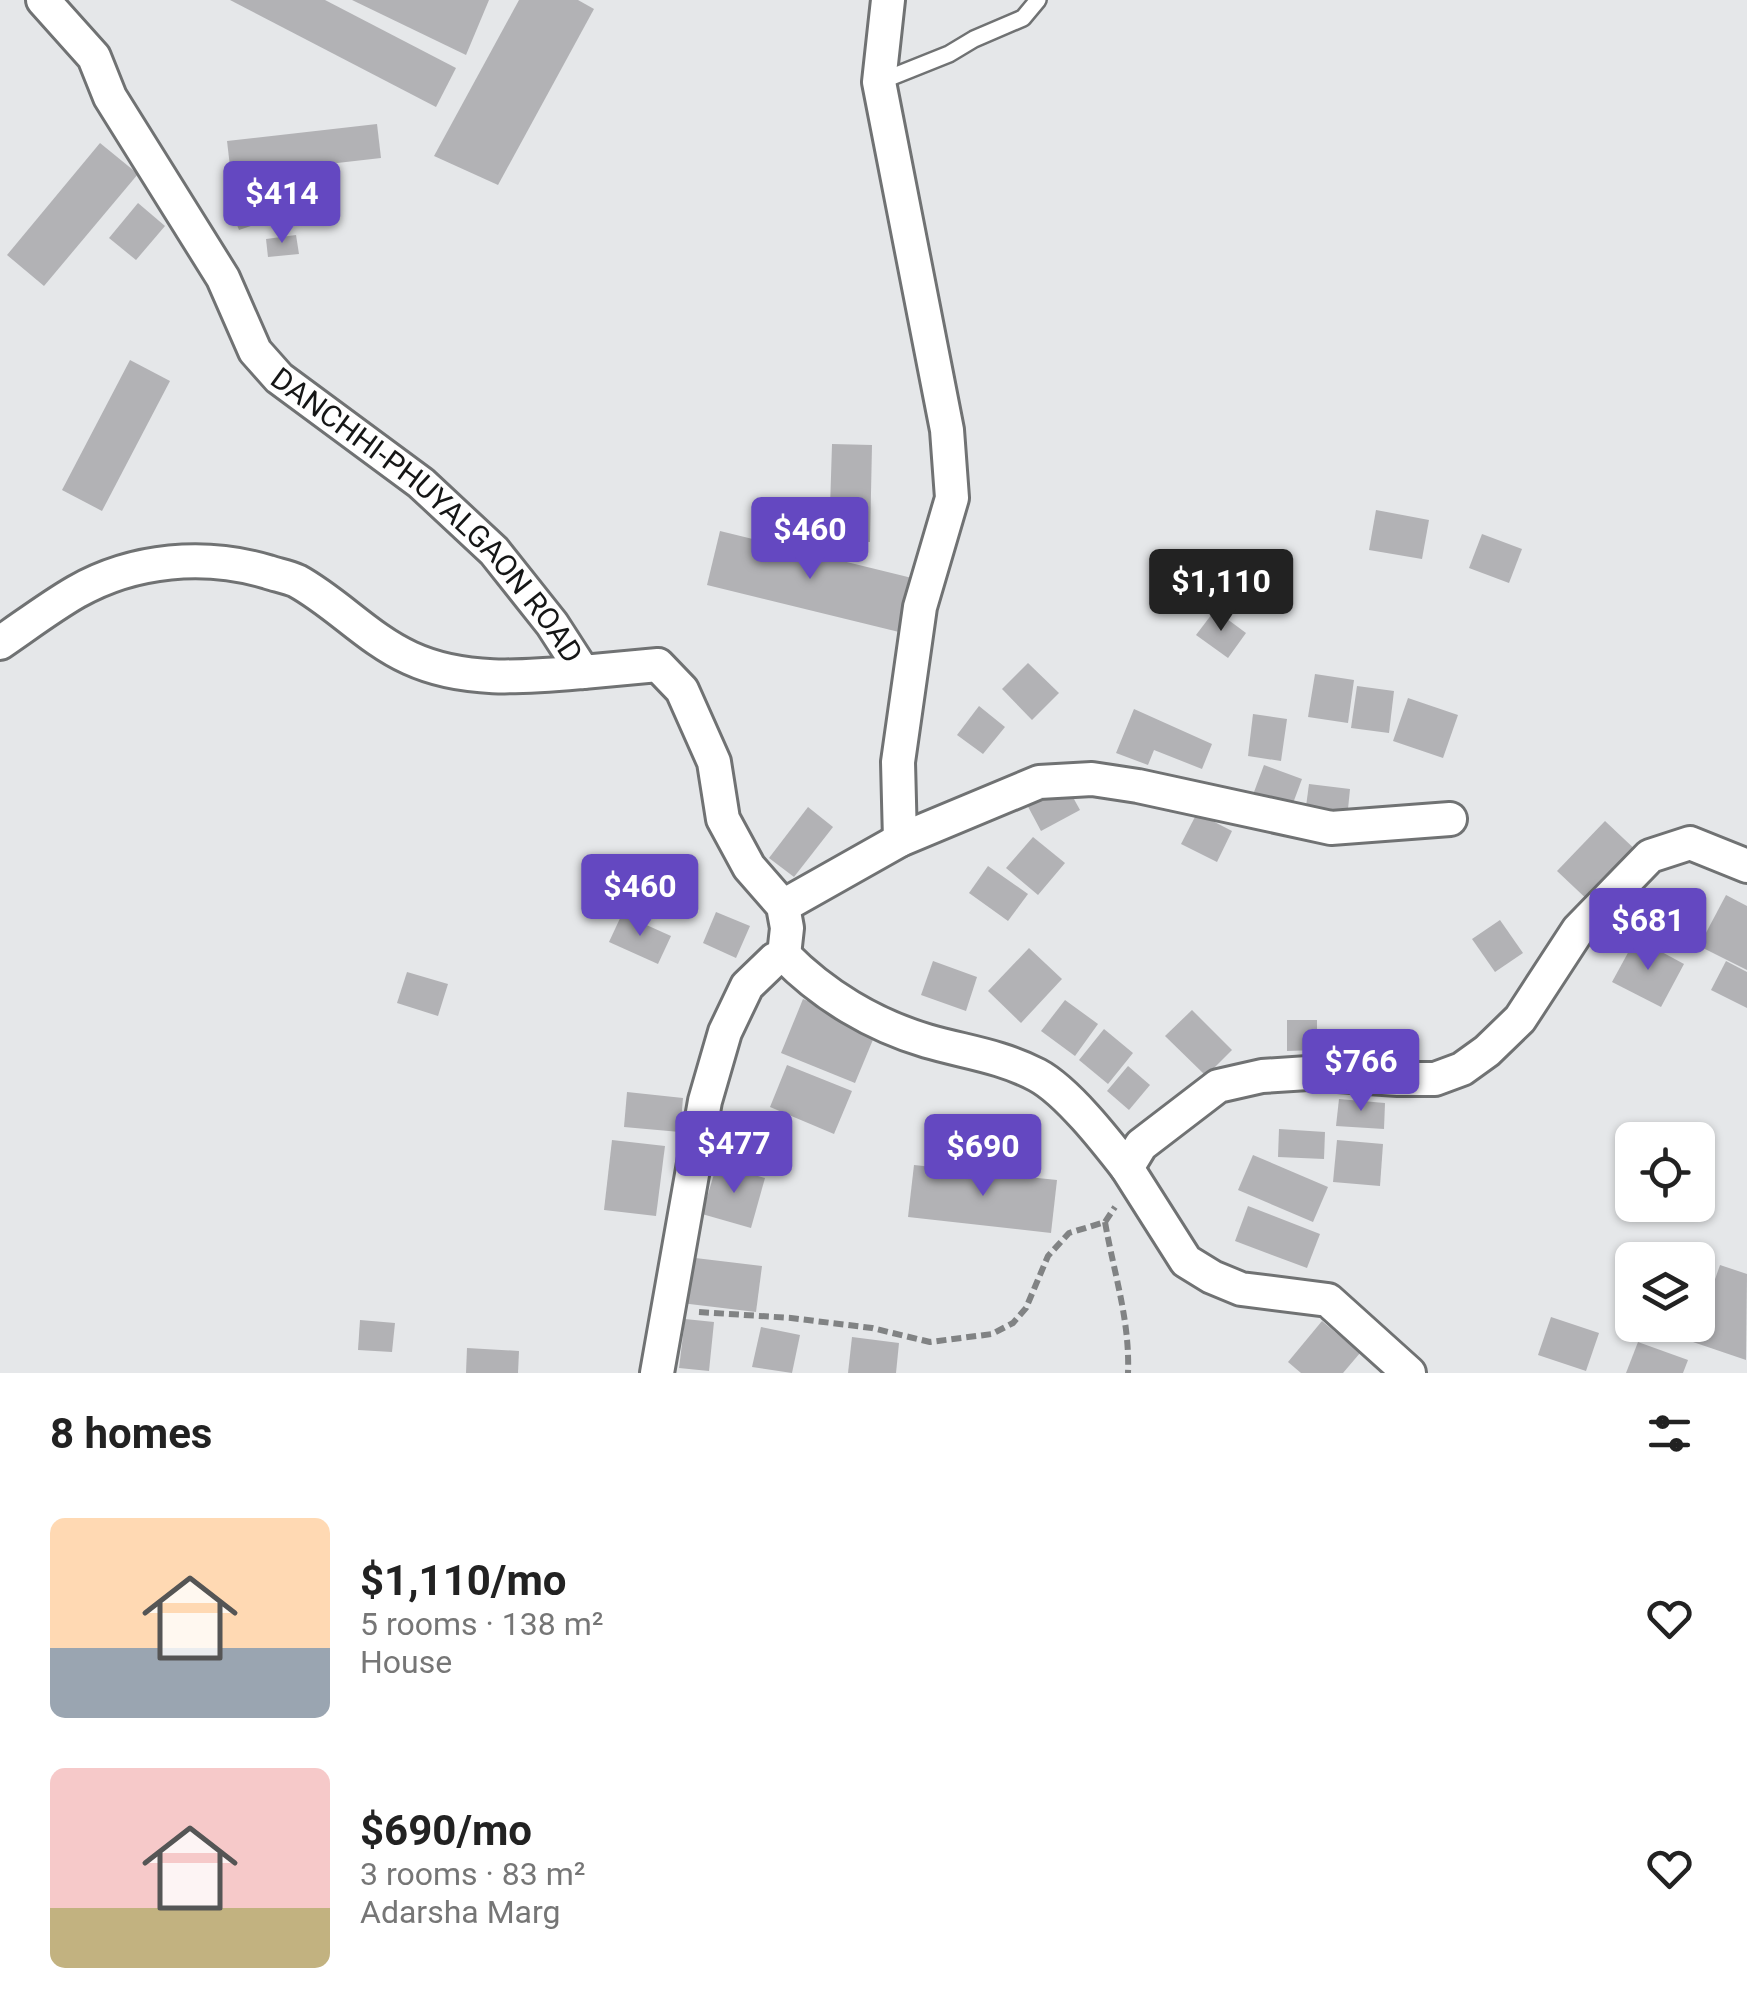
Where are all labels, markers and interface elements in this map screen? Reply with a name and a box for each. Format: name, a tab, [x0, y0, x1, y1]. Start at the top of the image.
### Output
pin: $414	[223, 161, 341, 246]
text: $414	[245, 174, 319, 212]
street label: DANCHHI-PHUYALGAON ROAD	[264, 360, 590, 669]
pin: $460	[751, 497, 869, 582]
text: $460	[773, 510, 847, 548]
pin: $1,110	[1140, 549, 1302, 634]
text: $1,110	[1171, 562, 1271, 600]
pin: $460	[581, 854, 699, 939]
text: $460	[603, 867, 677, 905]
pin: $681	[1589, 888, 1707, 973]
text: $681	[1611, 901, 1685, 939]
pin: $766	[1302, 1029, 1420, 1114]
text: $766	[1324, 1042, 1398, 1080]
pin: $477	[675, 1111, 793, 1196]
pin: $690	[924, 1114, 1042, 1199]
map controls	[1615, 1122, 1715, 1342]
button: locate	[1615, 1122, 1715, 1222]
text: $477	[697, 1124, 771, 1162]
text: $690	[946, 1127, 1020, 1165]
button: layers	[1615, 1242, 1715, 1342]
icon: filters	[1642, 1406, 1697, 1461]
text: 8 homes	[50, 1409, 212, 1458]
text: $1,110/mo	[360, 1556, 567, 1605]
icon: home	[130, 1558, 250, 1678]
icon: heart	[1642, 1591, 1697, 1646]
text: 5 rooms · 138 m²	[360, 1605, 603, 1643]
text: House	[360, 1643, 452, 1681]
text: $690/mo	[360, 1806, 532, 1855]
icon: home	[130, 1808, 250, 1928]
icon: heart	[1642, 1841, 1697, 1896]
text: 3 rooms · 83 m²	[360, 1855, 585, 1893]
text: Adarsha Marg	[360, 1893, 561, 1931]

